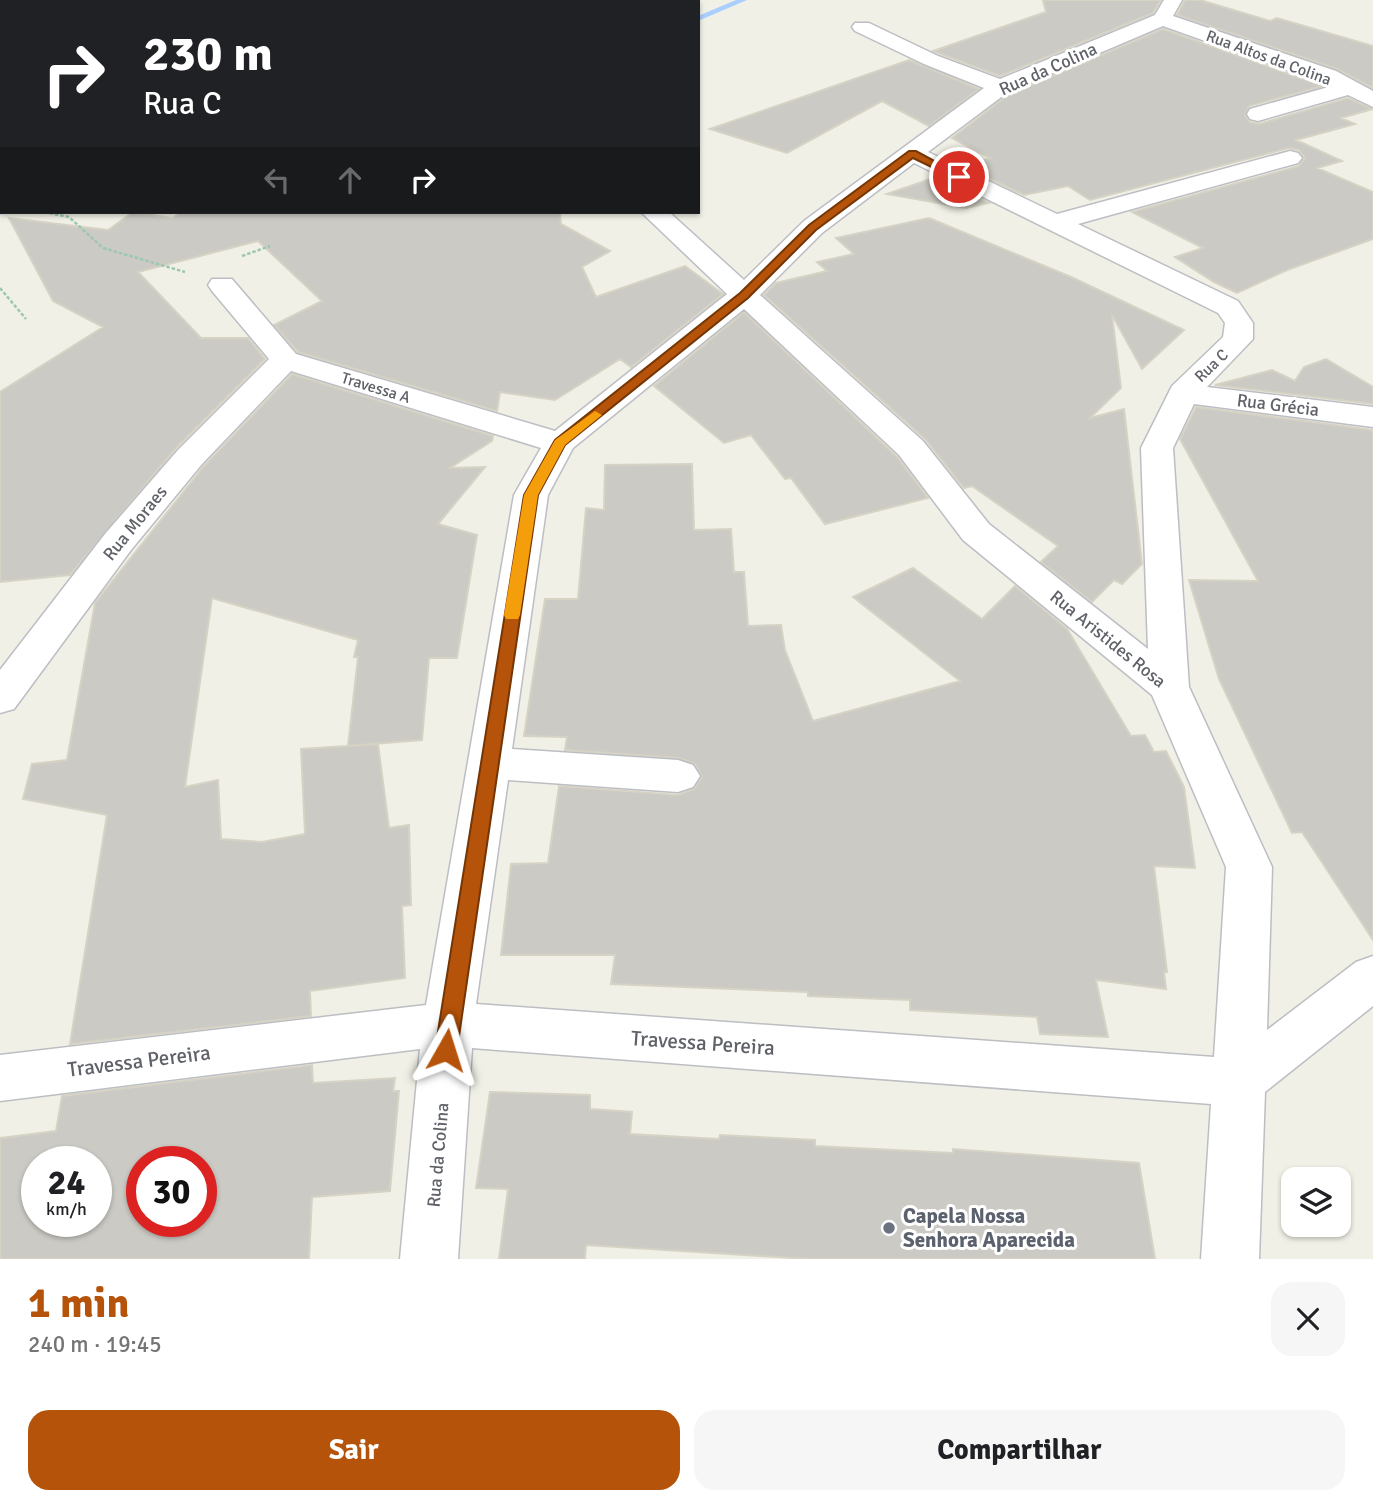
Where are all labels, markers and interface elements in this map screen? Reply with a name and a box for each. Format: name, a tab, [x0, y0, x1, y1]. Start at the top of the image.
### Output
text: 230 m	[143, 24, 273, 84]
street label: Rua Altos da Colina	[1203, 26, 1334, 90]
icon: right	[28, 28, 119, 119]
street label: Rua da Colina	[996, 38, 1100, 100]
text: Rua C	[143, 84, 222, 123]
pin	[929, 147, 989, 207]
icon: arrive	[940, 158, 978, 196]
icon: left	[258, 161, 296, 199]
icon: ahead	[331, 161, 369, 199]
icon: right	[404, 161, 442, 199]
street label: Rua C	[1191, 345, 1233, 387]
street label: Travessa A	[339, 368, 413, 408]
street label: Rua Grécia	[1236, 389, 1320, 421]
street label: Rua Moraes	[98, 481, 172, 565]
street label: Rua Aristides Rosa	[1046, 586, 1170, 692]
position arrow	[409, 1013, 483, 1087]
street label: Travessa Pereira	[630, 1025, 776, 1061]
street label: Travessa Pereira	[66, 1039, 212, 1083]
street label: Rua da Colina	[422, 1102, 454, 1208]
speed limit sign: 30	[126, 1146, 217, 1237]
text: 24	[48, 1161, 85, 1204]
map controls	[1281, 1167, 1351, 1237]
button: layers	[1281, 1167, 1351, 1237]
text: km/h	[46, 1198, 87, 1220]
place label: Capela Nossa Senhora Aparecida	[903, 1203, 1075, 1253]
marker: Capela Nossa Senhora Aparecida	[881, 1220, 897, 1236]
text: 1 min	[28, 1278, 129, 1329]
button: close	[1271, 1282, 1345, 1356]
text: 240 m · 19:45	[28, 1330, 162, 1359]
button: Sair	[28, 1410, 680, 1490]
button: Compartilhar	[694, 1410, 1345, 1490]

